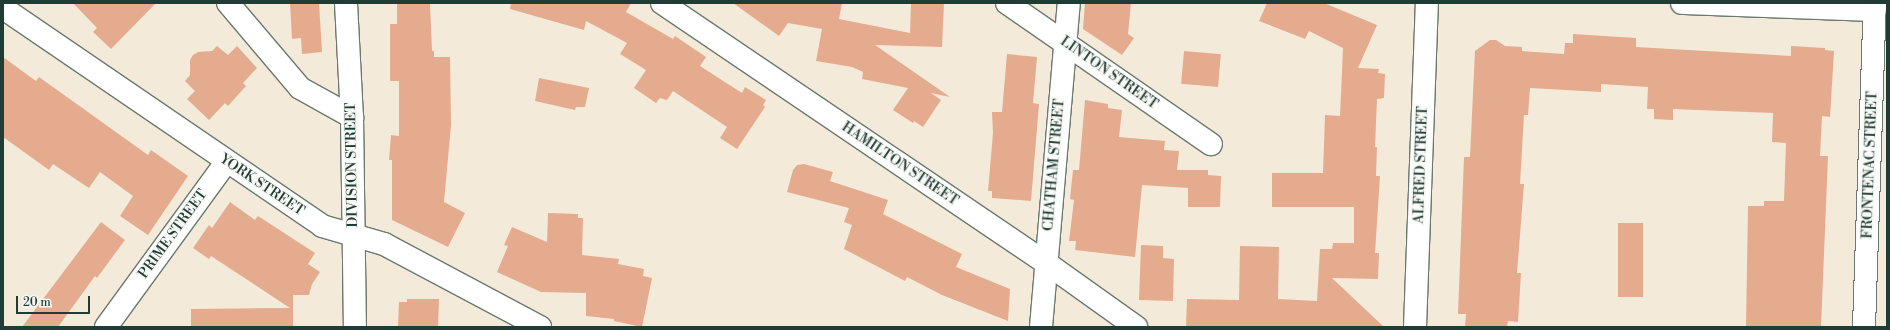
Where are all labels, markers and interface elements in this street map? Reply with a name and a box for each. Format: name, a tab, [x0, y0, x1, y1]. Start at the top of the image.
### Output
street label: LINTON STREET	[1057, 33, 1161, 113]
street label: FRONTENAC STREET	[1859, 91, 1881, 239]
street label: CHATHAM STREET	[1040, 98, 1068, 232]
street label: DIVISION STREET	[343, 102, 361, 228]
street label: ALFRED STREET	[1411, 106, 1431, 224]
street label: HAMILTON STREET	[838, 119, 962, 209]
street label: YORK STREET	[216, 150, 308, 220]
street label: PRIME STREET	[135, 186, 211, 282]
scale bar	[18, 288, 92, 314]
text: 20 m	[23, 295, 51, 310]

